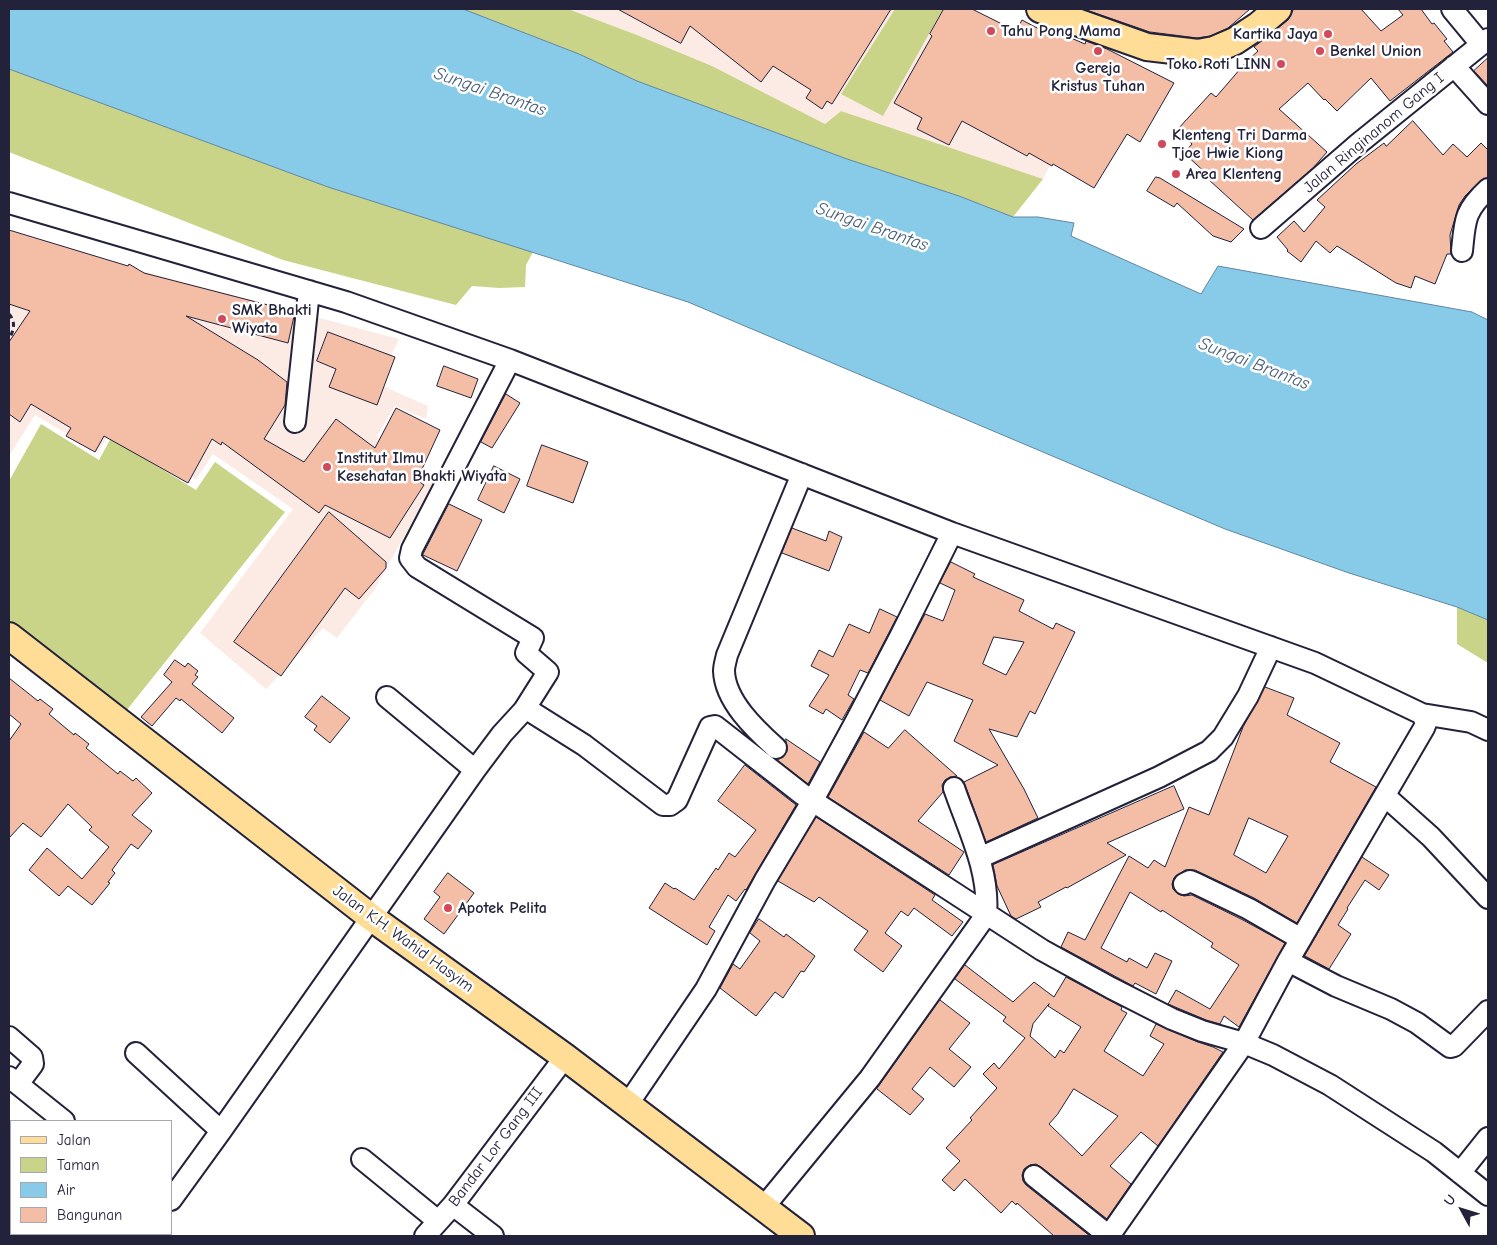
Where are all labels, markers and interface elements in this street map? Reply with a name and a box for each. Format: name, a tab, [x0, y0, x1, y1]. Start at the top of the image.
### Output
place label: Tahu Pong Mama	[1001, 21, 1121, 41]
place label: Kartika Jaya	[1233, 24, 1318, 44]
marker: Tahu Pong Mama	[985, 25, 997, 37]
marker: Kartika Jaya	[1322, 28, 1334, 40]
place label: Benkel Union	[1330, 41, 1421, 61]
marker: Gereja Kristus Tuhan	[1092, 45, 1104, 57]
marker: Benkel Union	[1314, 45, 1326, 57]
place label: Toko Roti LINN	[1166, 54, 1271, 74]
place label: Gereja Kristus Tuhan	[1051, 58, 1145, 96]
marker: Toko Roti LINN	[1275, 58, 1287, 70]
water label: Sungai Brantas	[431, 63, 549, 121]
street label: Jalan Ringinanom Gang I	[1300, 69, 1448, 197]
place label: Klenteng Tri Darma Tjoe Hwie Kiong	[1172, 125, 1307, 163]
marker: Klenteng Tri Darma Tjoe Hwie Kiong	[1156, 138, 1168, 150]
place label: Area Klenteng	[1186, 164, 1282, 184]
marker: Area Klenteng	[1170, 168, 1182, 180]
water label: Sungai Brantas	[813, 198, 931, 256]
place label: SMK Bhakti Wiyata	[232, 300, 312, 338]
marker: SMK Bhakti Wiyata	[216, 313, 228, 325]
water label: Sungai Brantas	[1196, 333, 1312, 395]
place label: Institut Ilmu Kesehatan Bhakti Wiyata	[337, 448, 507, 486]
marker: Institut Ilmu Kesehatan Bhakti Wiyata	[321, 461, 333, 473]
street label: Jalan K.H. Wahid Hasyim	[329, 881, 477, 997]
place label: Apotek Pelita	[458, 898, 547, 918]
marker: Apotek Pelita	[442, 902, 454, 914]
street label: Bandar Lor Gang III	[445, 1084, 547, 1210]
legend	[10, 1120, 172, 1235]
text: Jalan	[57, 1131, 91, 1149]
text: Taman	[57, 1156, 100, 1174]
text: Air	[57, 1181, 75, 1199]
north arrow	[1437, 1185, 1487, 1235]
text: U	[1440, 1191, 1460, 1209]
text: Bangunan	[57, 1206, 122, 1224]

